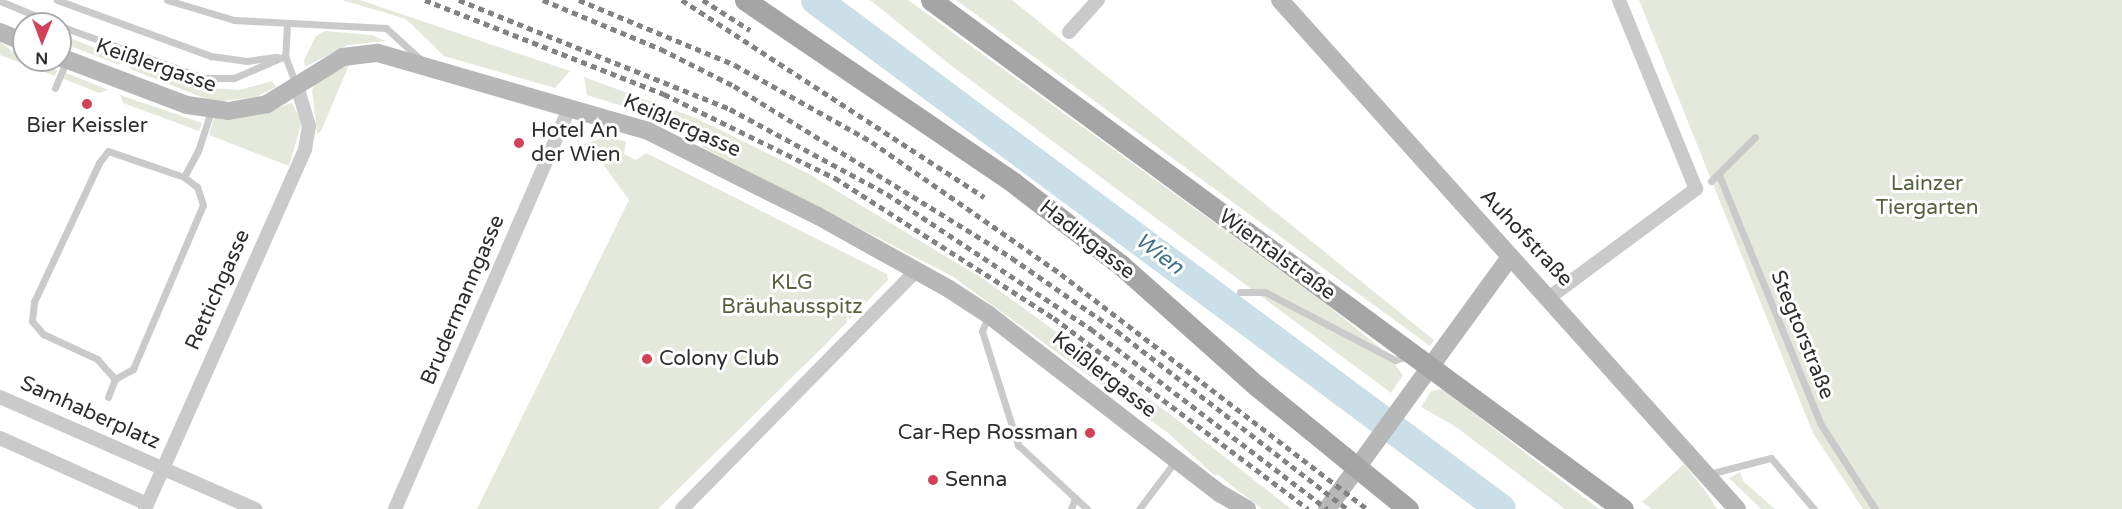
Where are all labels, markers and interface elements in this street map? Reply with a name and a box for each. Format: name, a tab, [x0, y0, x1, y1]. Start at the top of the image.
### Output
north arrow	[12, 12, 72, 72]
street label: Keißlergasse	[92, 34, 220, 98]
text: N	[35, 48, 48, 68]
street label: Keißlergasse	[619, 89, 745, 163]
marker: Bier Keissler	[80, 97, 94, 111]
place label: Bier Keissler	[26, 113, 148, 139]
place label: Hotel An der Wien	[531, 118, 621, 168]
marker: Hotel An der Wien	[512, 136, 526, 150]
park label: Lainzer Tiergarten	[1875, 171, 1979, 221]
street label: Auhofstraße	[1474, 184, 1578, 292]
street label: Hadikgasse	[1034, 195, 1140, 285]
street label: Wientalstraße	[1214, 204, 1340, 306]
street label: Brudermanngasse	[416, 211, 510, 389]
street label: Rettichgasse	[180, 226, 256, 354]
water label: Wien	[1130, 227, 1188, 281]
street label: Stegtorstraße	[1765, 267, 1839, 403]
park label: KLG Bräuhausspitz	[721, 270, 863, 320]
street label: Keißlergasse	[1047, 326, 1161, 424]
place label: Colony Club	[659, 346, 779, 372]
marker: Colony Club	[640, 352, 654, 366]
street label: Samhaberplatz	[16, 371, 164, 455]
place label: Car-Rep Rossman	[898, 420, 1078, 446]
marker: Car-Rep Rossman	[1083, 426, 1097, 440]
place label: Senna	[945, 467, 1007, 493]
marker: Senna	[926, 473, 940, 487]

